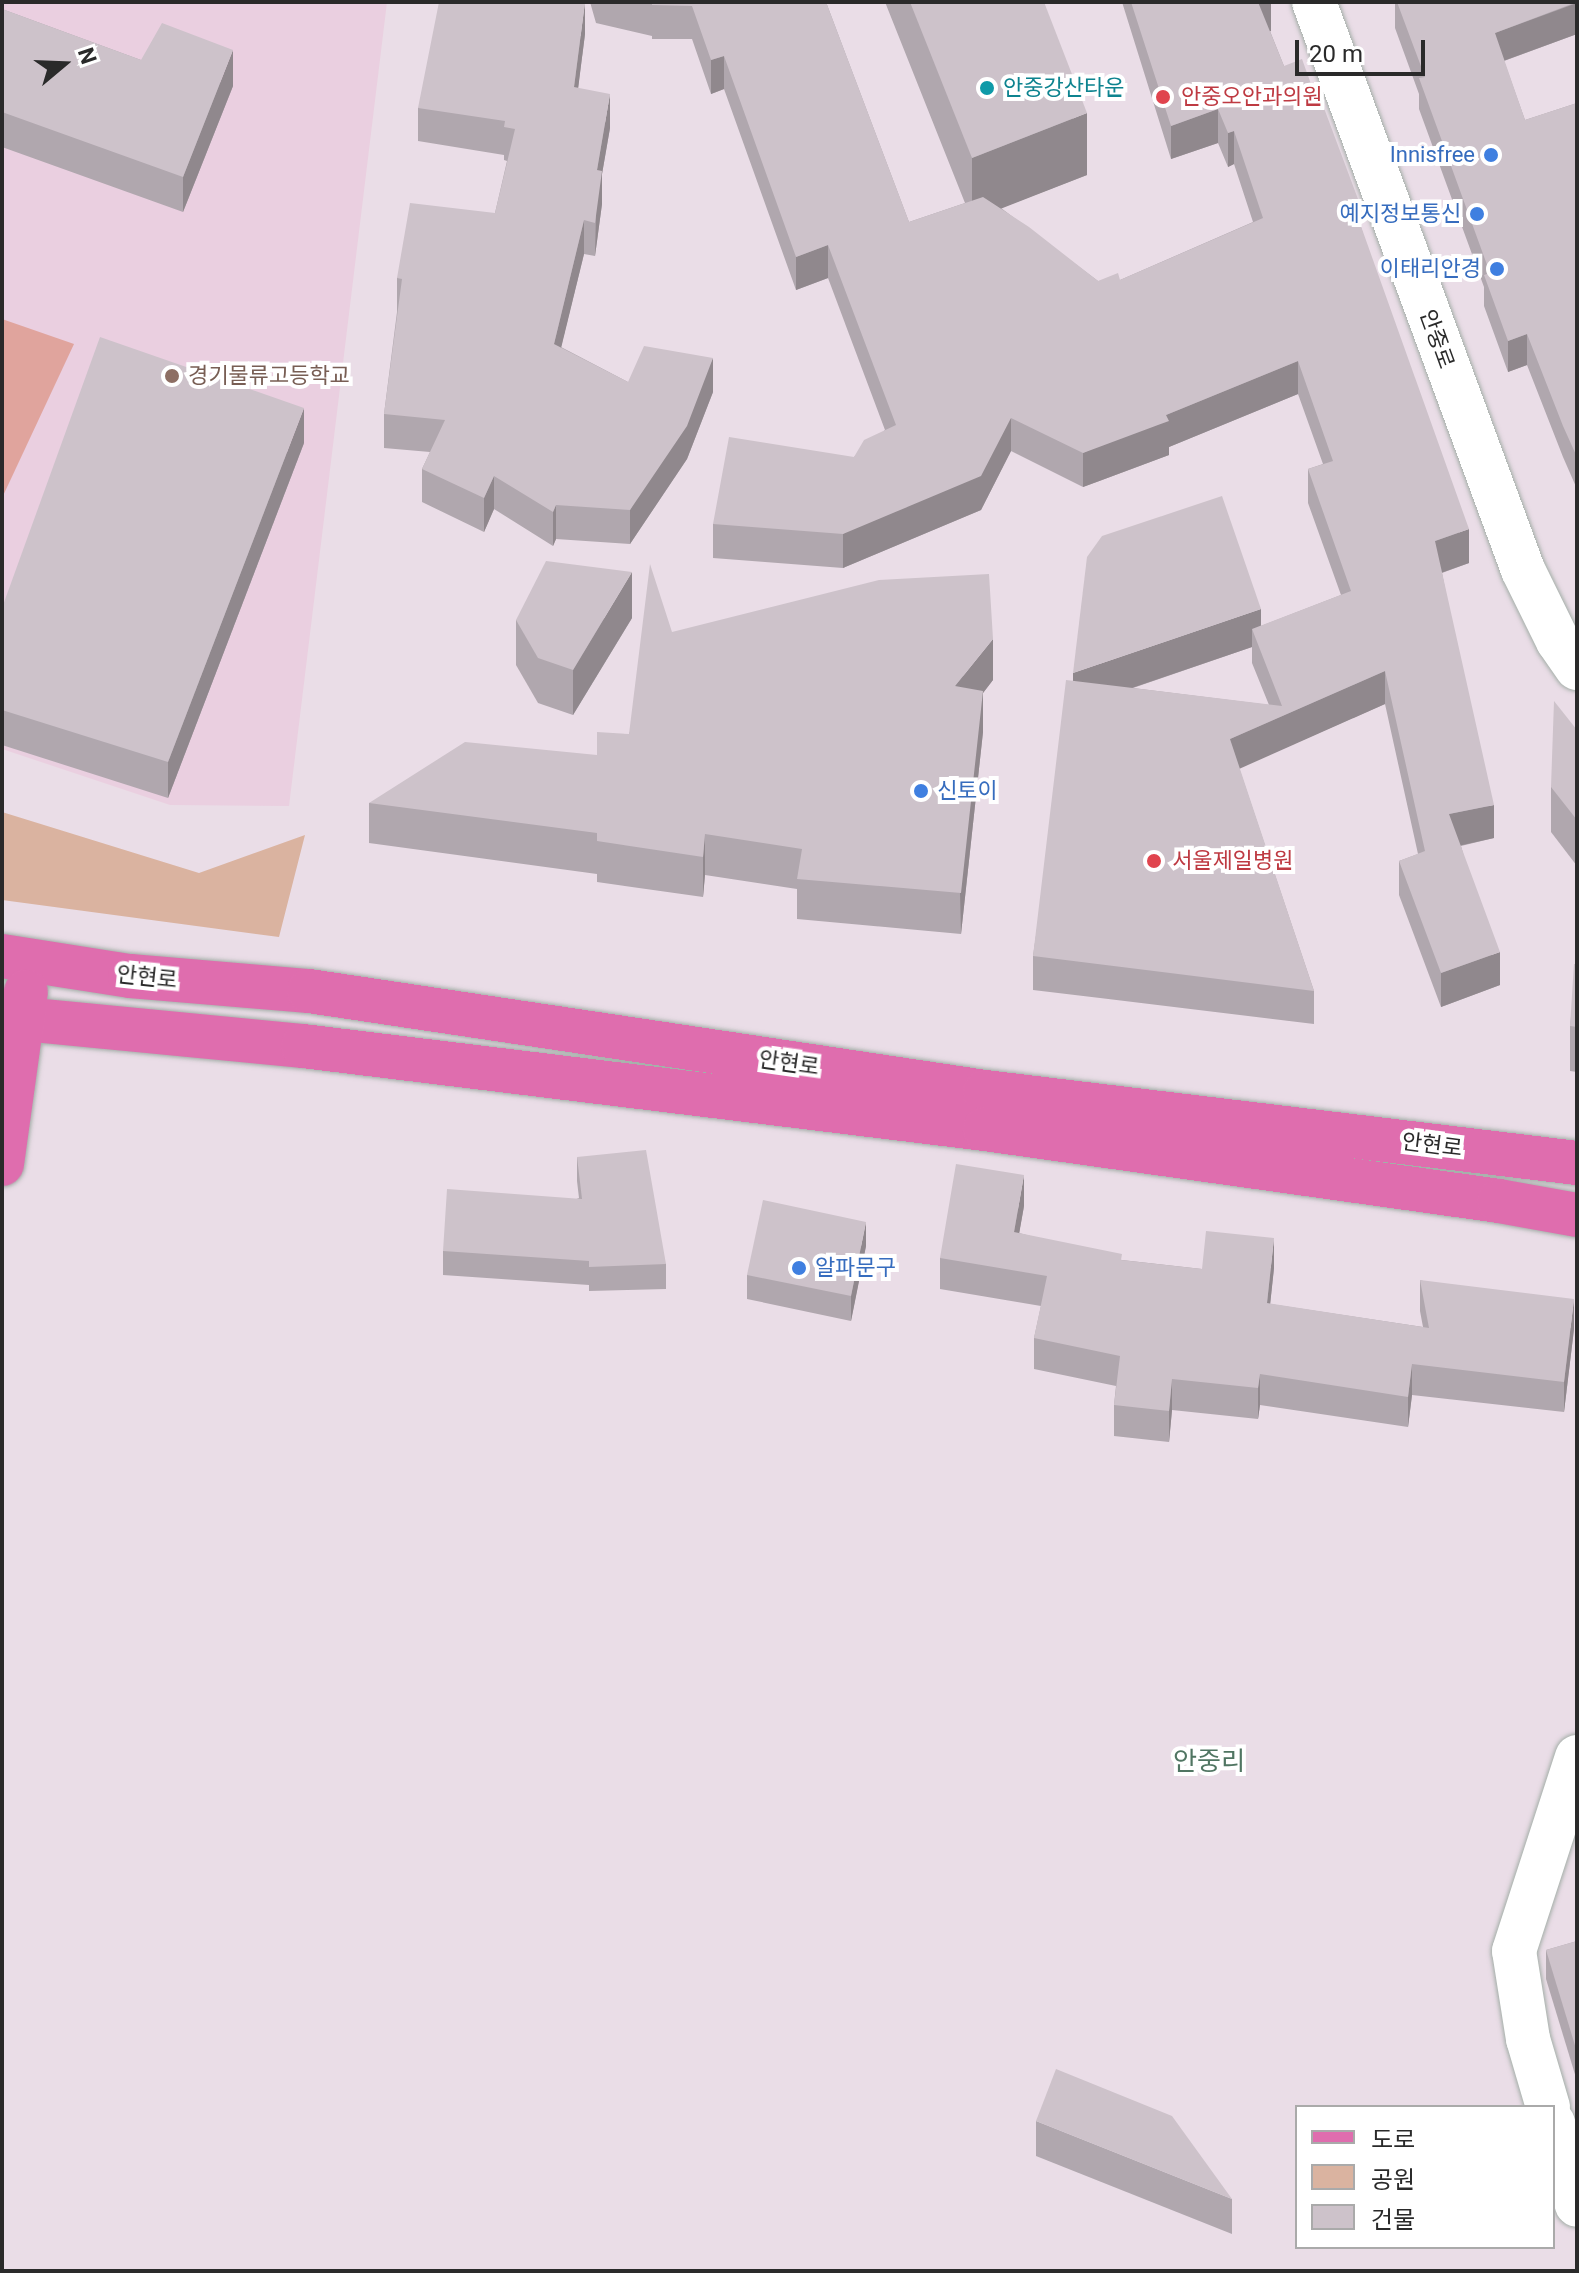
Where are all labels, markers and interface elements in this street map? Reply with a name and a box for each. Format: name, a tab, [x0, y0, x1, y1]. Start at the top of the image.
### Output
north arrow	[24, 24, 104, 104]
scale bar	[1299, 24, 1429, 74]
text: 20 m	[1309, 40, 1363, 68]
text: N	[73, 45, 102, 67]
place label: 안중강산타운	[1003, 75, 1124, 101]
marker: 안중강산타운	[978, 79, 996, 97]
place label: 안중오안과의원	[1181, 84, 1323, 110]
marker: 안중오안과의원	[1152, 86, 1174, 108]
place label: Innisfree	[1390, 142, 1475, 168]
marker: Innisfree	[1482, 146, 1500, 164]
place label: 예지정보통신	[1340, 201, 1461, 227]
marker: 예지정보통신	[1468, 205, 1486, 223]
place label: 이태리안경	[1380, 256, 1481, 282]
marker: 이태리안경	[1488, 260, 1506, 278]
street label: 안중로	[1414, 306, 1460, 372]
place label: 경기물류고등학교	[188, 363, 350, 389]
marker: 경기물류고등학교	[163, 367, 181, 385]
place label: 신토이	[937, 778, 998, 804]
marker: 신토이	[912, 782, 930, 800]
place label: 서울제일병원	[1172, 848, 1293, 874]
marker: 서울제일병원	[1143, 850, 1165, 872]
street label: 안현로	[115, 961, 179, 993]
street label: 안현로	[757, 1046, 821, 1080]
street label: 안현로	[1400, 1128, 1464, 1162]
place label: 알파문구	[815, 1255, 896, 1281]
marker: 알파문구	[790, 1259, 808, 1277]
district label: 안중리	[1173, 1746, 1245, 1778]
legend	[1295, 2105, 1555, 2249]
text: 도로	[1371, 2126, 1415, 2154]
text: 공원	[1371, 2166, 1415, 2194]
text: 건물	[1371, 2206, 1415, 2234]

